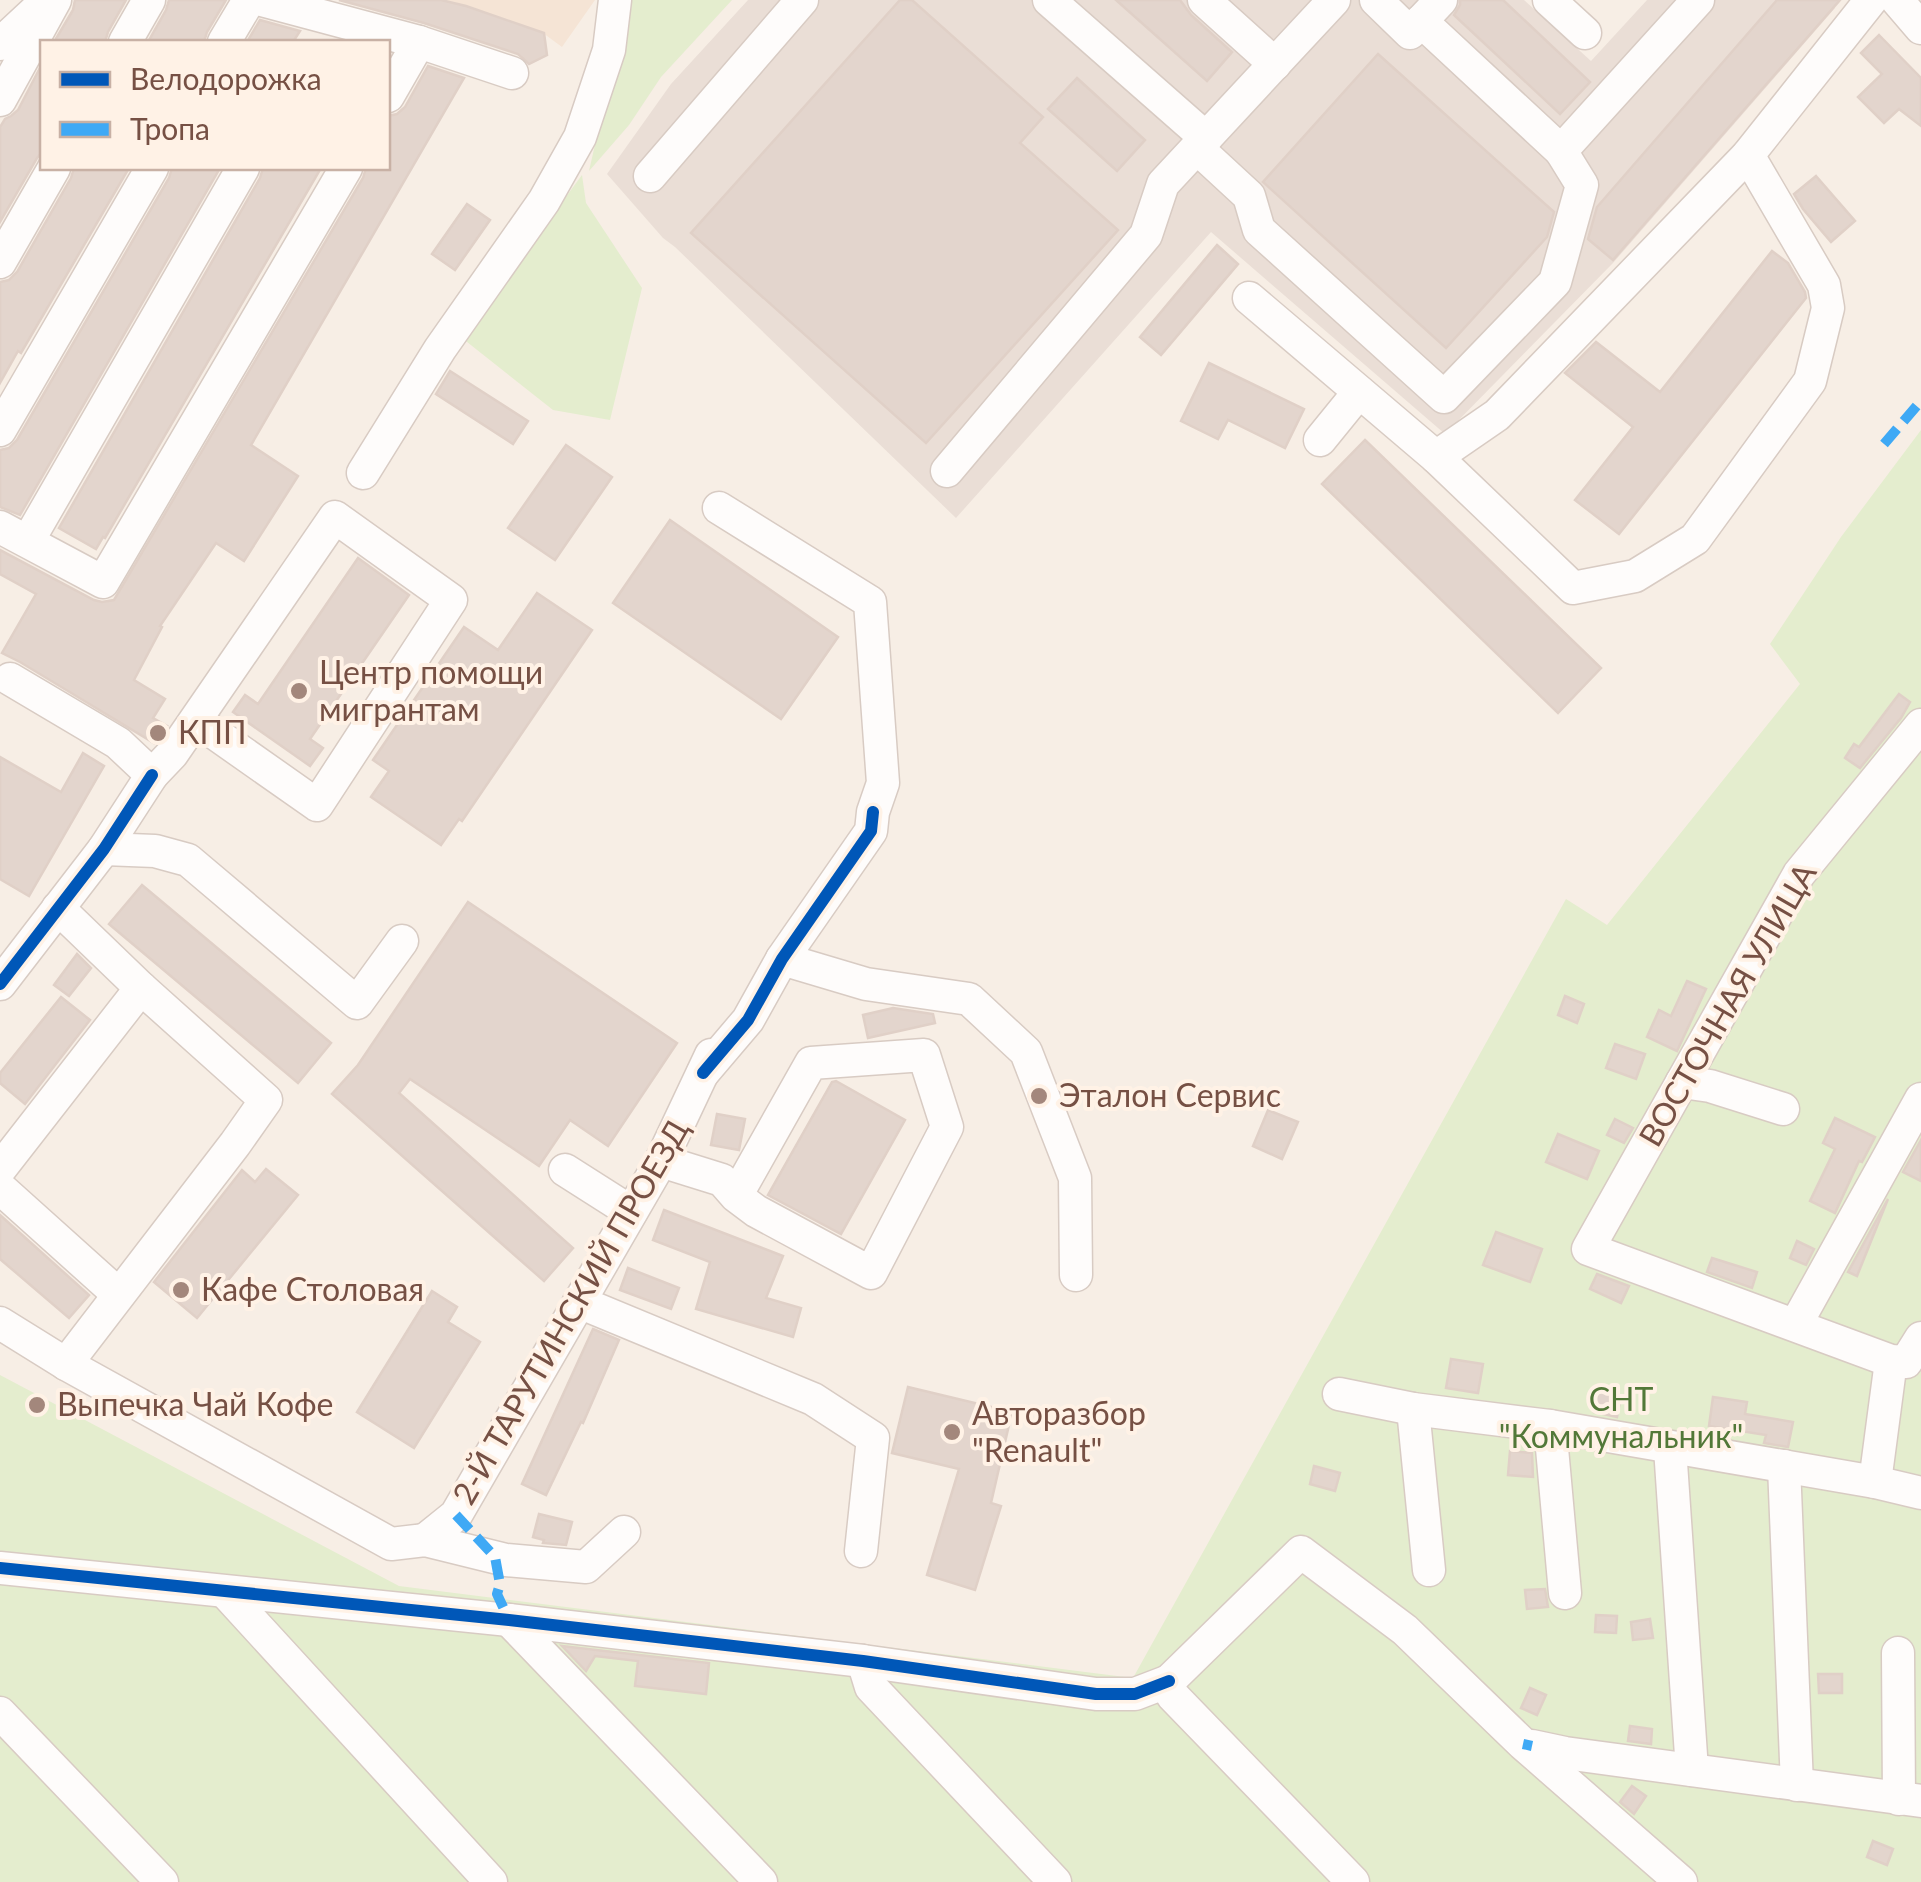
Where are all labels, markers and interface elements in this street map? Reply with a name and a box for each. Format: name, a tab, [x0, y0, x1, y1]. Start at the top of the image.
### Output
legend	[40, 40, 390, 170]
text: Велодорожка	[130, 60, 322, 96]
text: Тропа	[130, 110, 210, 146]
place label: Центр помощи мигрантам	[319, 652, 543, 728]
marker: Центр помощи мигрантам	[288, 680, 310, 702]
place label: КПП	[178, 712, 247, 751]
marker: КПП	[147, 722, 169, 744]
street label: ВОСТОЧНАЯ УЛИЦА	[1630, 856, 1824, 1153]
place label: Эталон Сервис	[1059, 1075, 1281, 1114]
marker: Эталон Сервис	[1028, 1085, 1050, 1107]
street label: 2-Й ТАРУТИНСКИЙ ПРОЕЗД	[443, 1112, 696, 1511]
place label: Кафе Столовая	[201, 1269, 424, 1308]
marker: Кафе Столовая	[170, 1279, 192, 1301]
park label: СНТ "Коммунальник"	[1499, 1379, 1743, 1455]
place label: Выпечка Чай Кофе	[57, 1384, 334, 1423]
place label: Авторазбор "Renault"	[972, 1393, 1146, 1469]
marker: Выпечка Чай Кофе	[26, 1394, 48, 1416]
marker: Авторазбор "Renault"	[941, 1421, 963, 1443]

